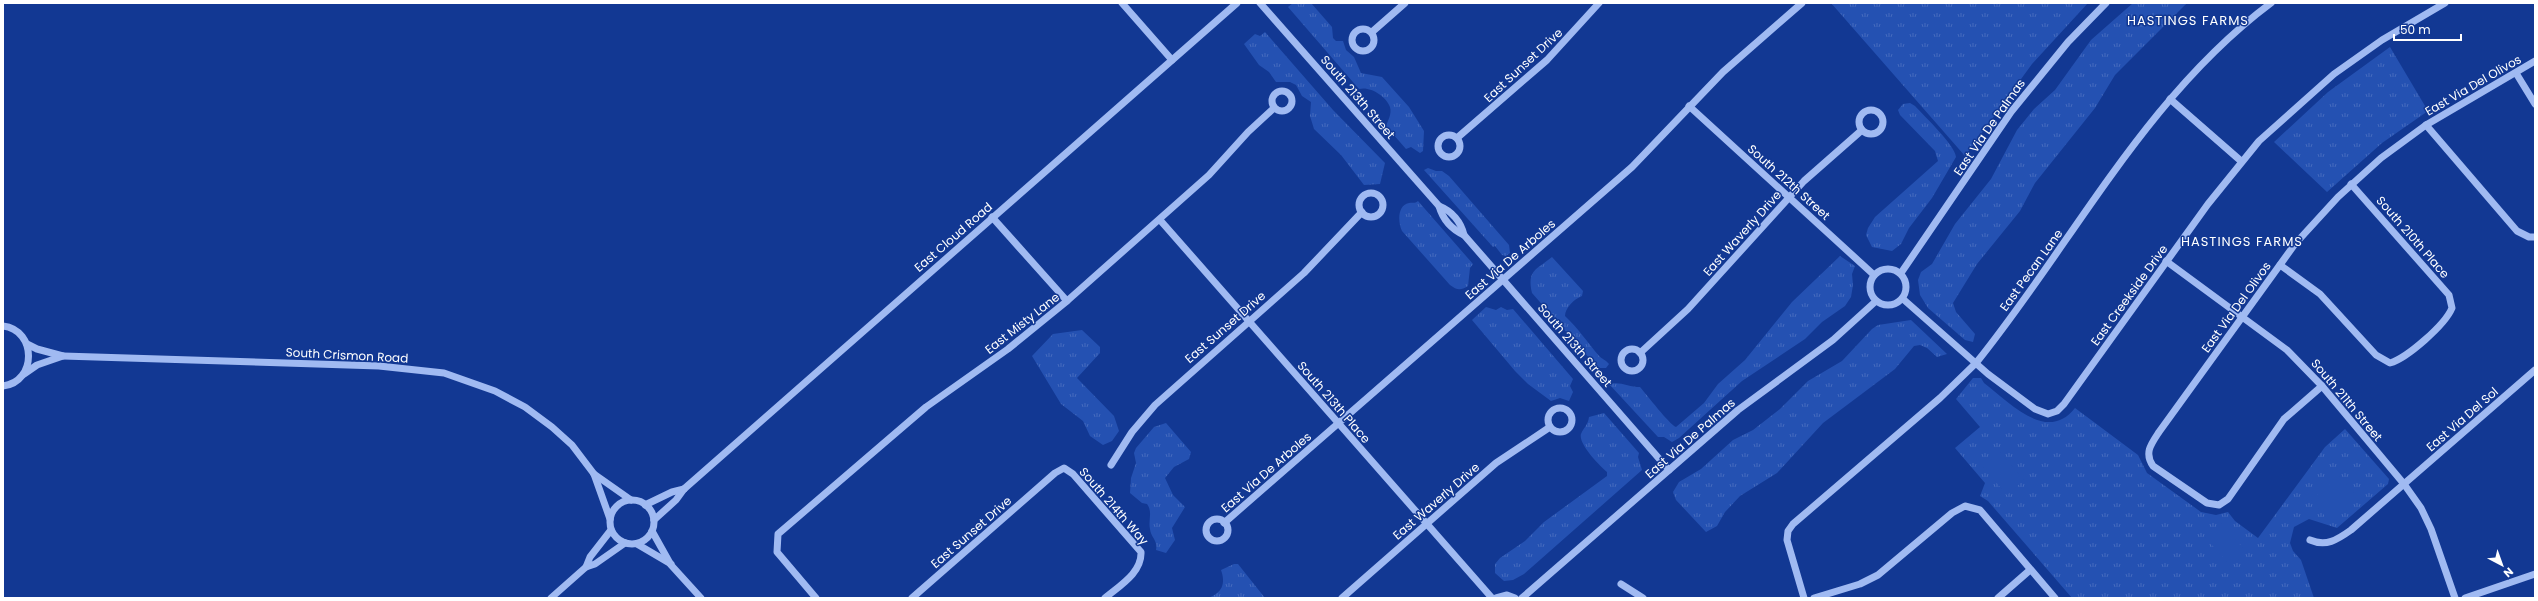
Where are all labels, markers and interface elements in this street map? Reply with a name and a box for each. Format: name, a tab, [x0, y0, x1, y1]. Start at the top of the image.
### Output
district label: HASTINGS FARMS	[2127, 11, 2249, 30]
scale bar	[2394, 16, 2461, 42]
text: 50 m	[2400, 21, 2431, 38]
street label: East Sunset Drive	[1480, 24, 1566, 106]
street label: East Via Del Olivos	[2422, 50, 2524, 120]
street label: South 213th Street	[1317, 51, 1399, 143]
street label: East Via De Palmas	[1949, 75, 2029, 179]
street label: South 212th Street	[1744, 140, 1834, 224]
street label: East Waverly Drive	[1699, 187, 1785, 279]
street label: South 210th Place	[2372, 192, 2454, 282]
street label: East Cloud Road	[910, 198, 996, 276]
street label: East Via De Arboles	[1461, 215, 1559, 303]
street label: East Pecan Lane	[1996, 226, 2066, 314]
district label: HASTINGS FARMS	[2181, 232, 2303, 251]
street label: East Creekside Drive	[2087, 241, 2171, 349]
street label: East Via Del Olivos	[2197, 258, 2275, 356]
street label: East Sunset Drive	[1181, 287, 1269, 367]
street label: East Misty Lane	[981, 288, 1063, 358]
street label: South 213th Street	[1534, 299, 1616, 391]
street label: South Crismon Road	[285, 343, 409, 367]
street label: South 211th Street	[2308, 355, 2386, 445]
street label: South 213th Place	[1294, 357, 1374, 447]
street label: East Via Del Sol	[2422, 383, 2502, 455]
street label: East Via De Palmas	[1641, 394, 1739, 482]
street label: East Via De Arboles	[1217, 428, 1315, 516]
street label: East Waverly Drive	[1389, 459, 1483, 543]
street label: South 214th Way	[1076, 464, 1153, 549]
street label: East Sunset Drive	[927, 492, 1015, 572]
north arrow	[2482, 545, 2522, 585]
text: N	[2500, 564, 2517, 581]

